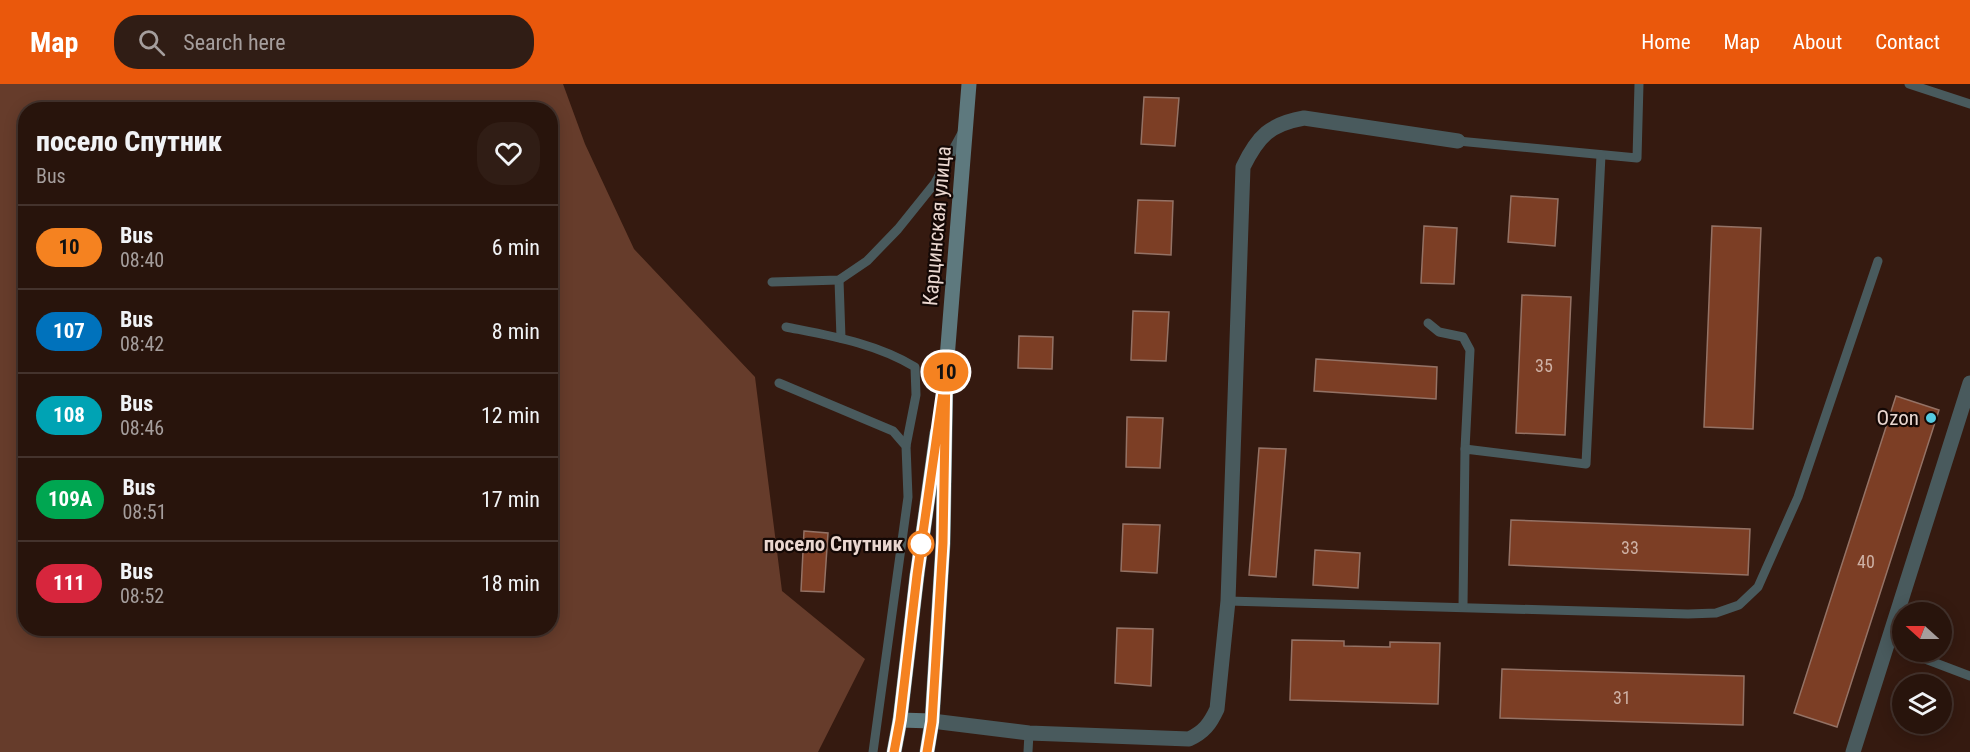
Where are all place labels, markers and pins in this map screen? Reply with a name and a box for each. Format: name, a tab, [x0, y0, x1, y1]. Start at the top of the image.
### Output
place label: Ozon	[1877, 406, 1919, 430]
marker: Ozon	[1924, 411, 1938, 425]
marker: посело Спутник	[908, 531, 934, 557]
place label: посело Спутник	[764, 532, 903, 556]

